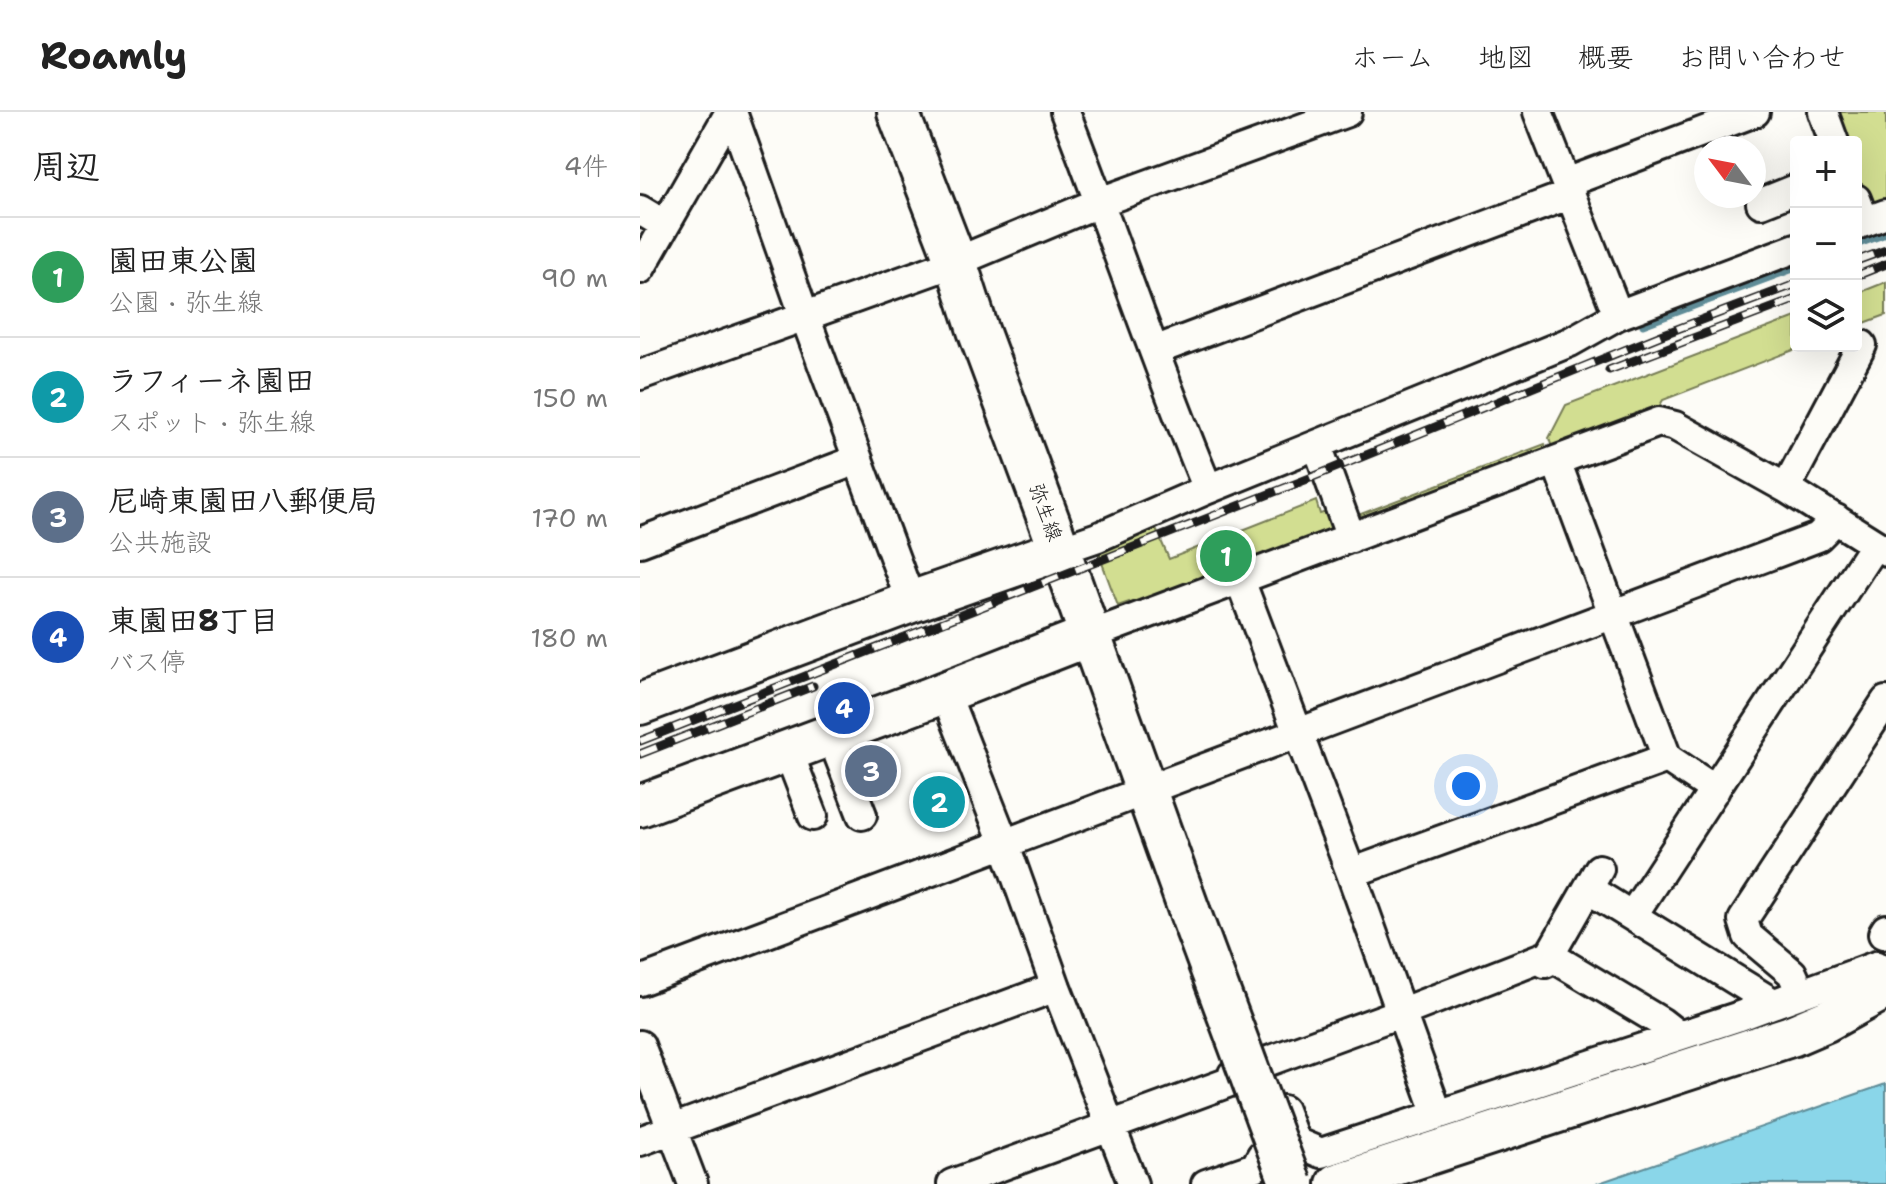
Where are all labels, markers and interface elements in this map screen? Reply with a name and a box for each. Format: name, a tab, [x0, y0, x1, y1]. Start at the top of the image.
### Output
text: Roamly	[40, 30, 187, 81]
text: ホーム	[1351, 38, 1434, 76]
text: 地図	[1478, 38, 1534, 76]
text: 概要	[1578, 38, 1634, 76]
text: お問い合わせ	[1678, 38, 1846, 76]
north arrow	[1694, 136, 1766, 208]
map controls	[1790, 136, 1862, 352]
button: +	[1790, 136, 1862, 208]
text: 周辺	[32, 143, 100, 189]
text: 4件	[564, 148, 608, 183]
button: −	[1790, 208, 1862, 280]
text: 園田東公園	[108, 240, 258, 281]
text: 1	[52, 260, 64, 295]
text: 90 m	[541, 260, 608, 295]
button: layers	[1790, 280, 1862, 352]
text: 公園 · 弥生線	[108, 284, 263, 319]
text: ラフィーネ園田	[108, 360, 314, 401]
text: 2	[49, 380, 67, 415]
text: 150 m	[532, 380, 608, 415]
text: スポット · 弥生線	[108, 404, 315, 439]
street label: 弥生線	[1024, 479, 1068, 545]
text: 尼崎東園田八郵便局	[108, 480, 378, 521]
text: 3	[49, 500, 67, 535]
text: 170 m	[531, 500, 608, 535]
text: 公共施設	[108, 524, 212, 559]
pin: 1	[1200, 526, 1252, 586]
text: 東園田8丁目	[108, 600, 279, 641]
text: 4	[49, 620, 67, 655]
text: 180 m	[530, 620, 608, 655]
text: バス停	[108, 644, 186, 679]
pin: 4	[818, 678, 870, 738]
pin: 3	[845, 741, 897, 801]
your location	[1446, 766, 1486, 806]
pin: 2	[913, 772, 965, 832]

